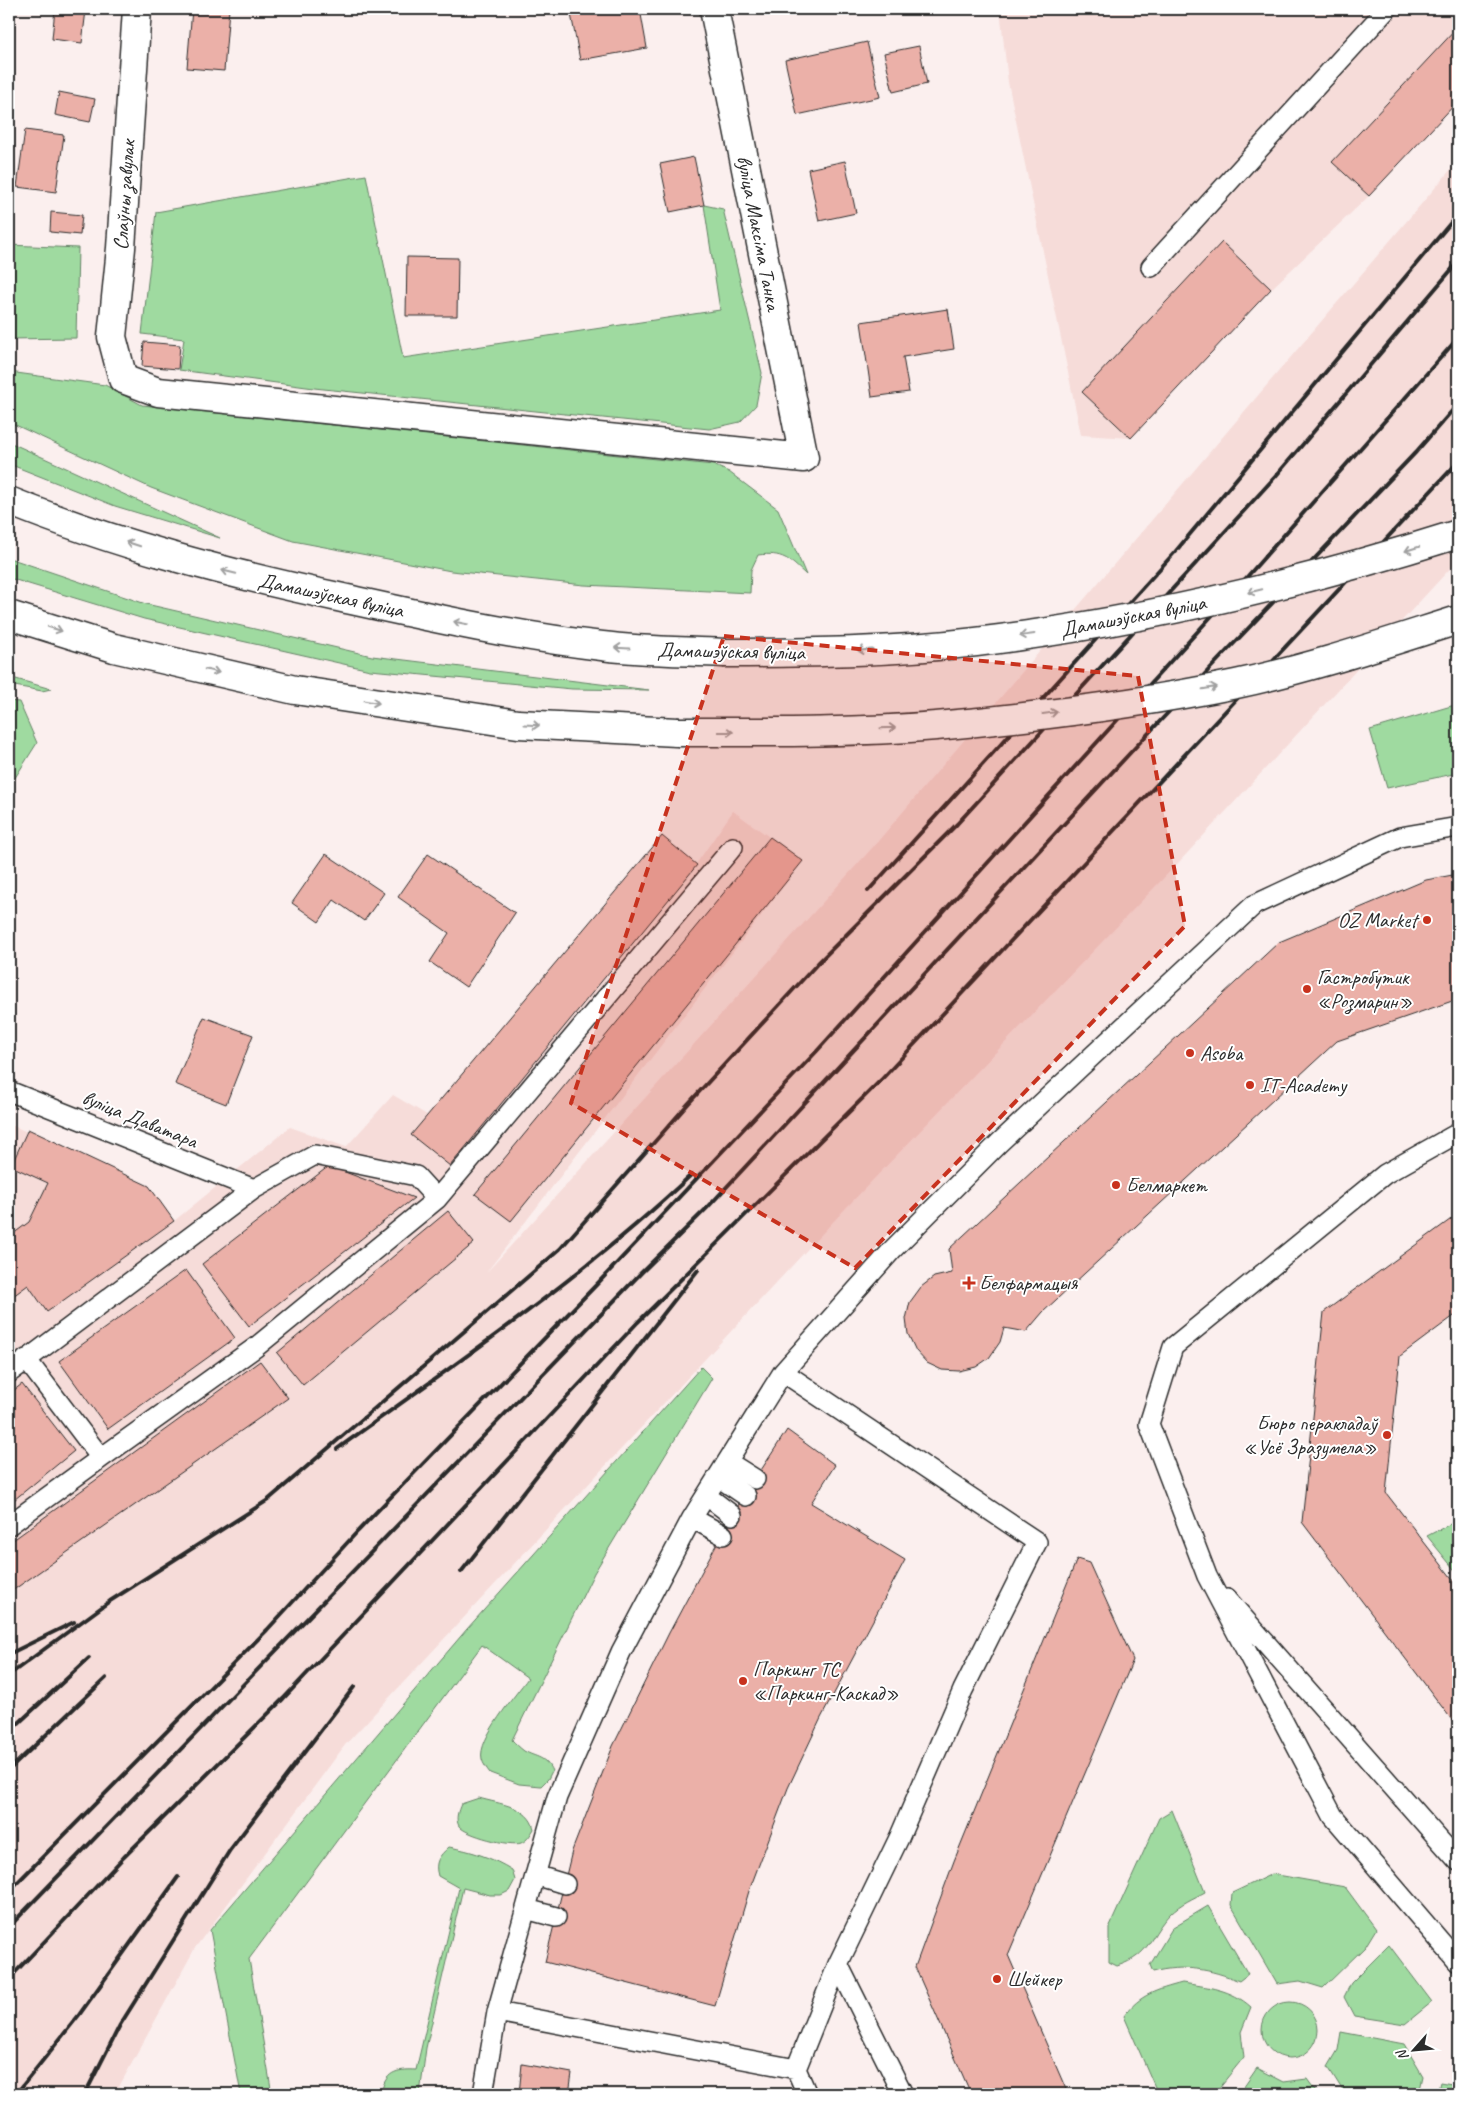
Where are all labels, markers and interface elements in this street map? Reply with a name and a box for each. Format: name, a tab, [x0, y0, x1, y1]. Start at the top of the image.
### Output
street label: Слаўны завулак	[107, 137, 142, 251]
street label: вуліца Максіма Танка	[731, 153, 787, 315]
one-way arrow	[126, 539, 142, 549]
one-way arrow	[1404, 545, 1420, 554]
one-way arrow	[221, 567, 237, 576]
street label: Дамашэўская вуліца	[256, 567, 408, 623]
one-way arrow	[1247, 587, 1263, 596]
street label: Дамашэўская вуліца	[1058, 589, 1210, 643]
one-way arrow	[454, 617, 470, 627]
one-way arrow	[47, 625, 63, 635]
one-way arrow	[1019, 630, 1035, 640]
street label: Дамашэўская вуліца	[657, 637, 807, 665]
one-way arrow	[614, 643, 630, 652]
one-way arrow	[857, 646, 873, 655]
one-way arrow	[204, 667, 220, 676]
one-way arrow	[1202, 683, 1218, 693]
one-way arrow	[363, 697, 379, 707]
one-way arrow	[1041, 708, 1057, 718]
one-way arrow	[524, 720, 540, 730]
one-way arrow	[880, 723, 896, 732]
one-way arrow	[717, 727, 733, 737]
place label: OZ Market	[1338, 907, 1420, 933]
marker: OZ Market	[1421, 914, 1433, 926]
place label: Гастробутик «Розмарин»	[1317, 964, 1412, 1015]
marker: Гастробутик «Розмарин»	[1301, 983, 1313, 995]
place label: Asoba	[1200, 1040, 1244, 1066]
marker: Asoba	[1184, 1047, 1196, 1059]
place label: IT-Academy	[1260, 1072, 1348, 1098]
marker: IT-Academy	[1244, 1079, 1256, 1091]
street label: вуліца Даватара	[79, 1084, 203, 1154]
place label: Белмаркет	[1126, 1172, 1208, 1198]
marker: Белмаркет	[1110, 1179, 1122, 1191]
place label: Белфармацыя	[979, 1270, 1079, 1296]
marker: Белфармацыя	[963, 1277, 975, 1289]
place label: Бюро перакладаў «Усё Зразумела»	[1243, 1410, 1378, 1460]
marker: Бюро перакладаў «Усё Зразумела»	[1381, 1429, 1393, 1441]
place label: Паркинг ТС «Паркинг-Каскад»	[753, 1656, 899, 1706]
marker: Паркинг ТС «Паркинг-Каскад»	[737, 1675, 749, 1687]
place label: Шейкер	[1007, 1966, 1062, 1992]
marker: Шейкер	[991, 1973, 1003, 1985]
north arrow	[1390, 2026, 1440, 2076]
text: N	[1392, 2046, 1412, 2063]

